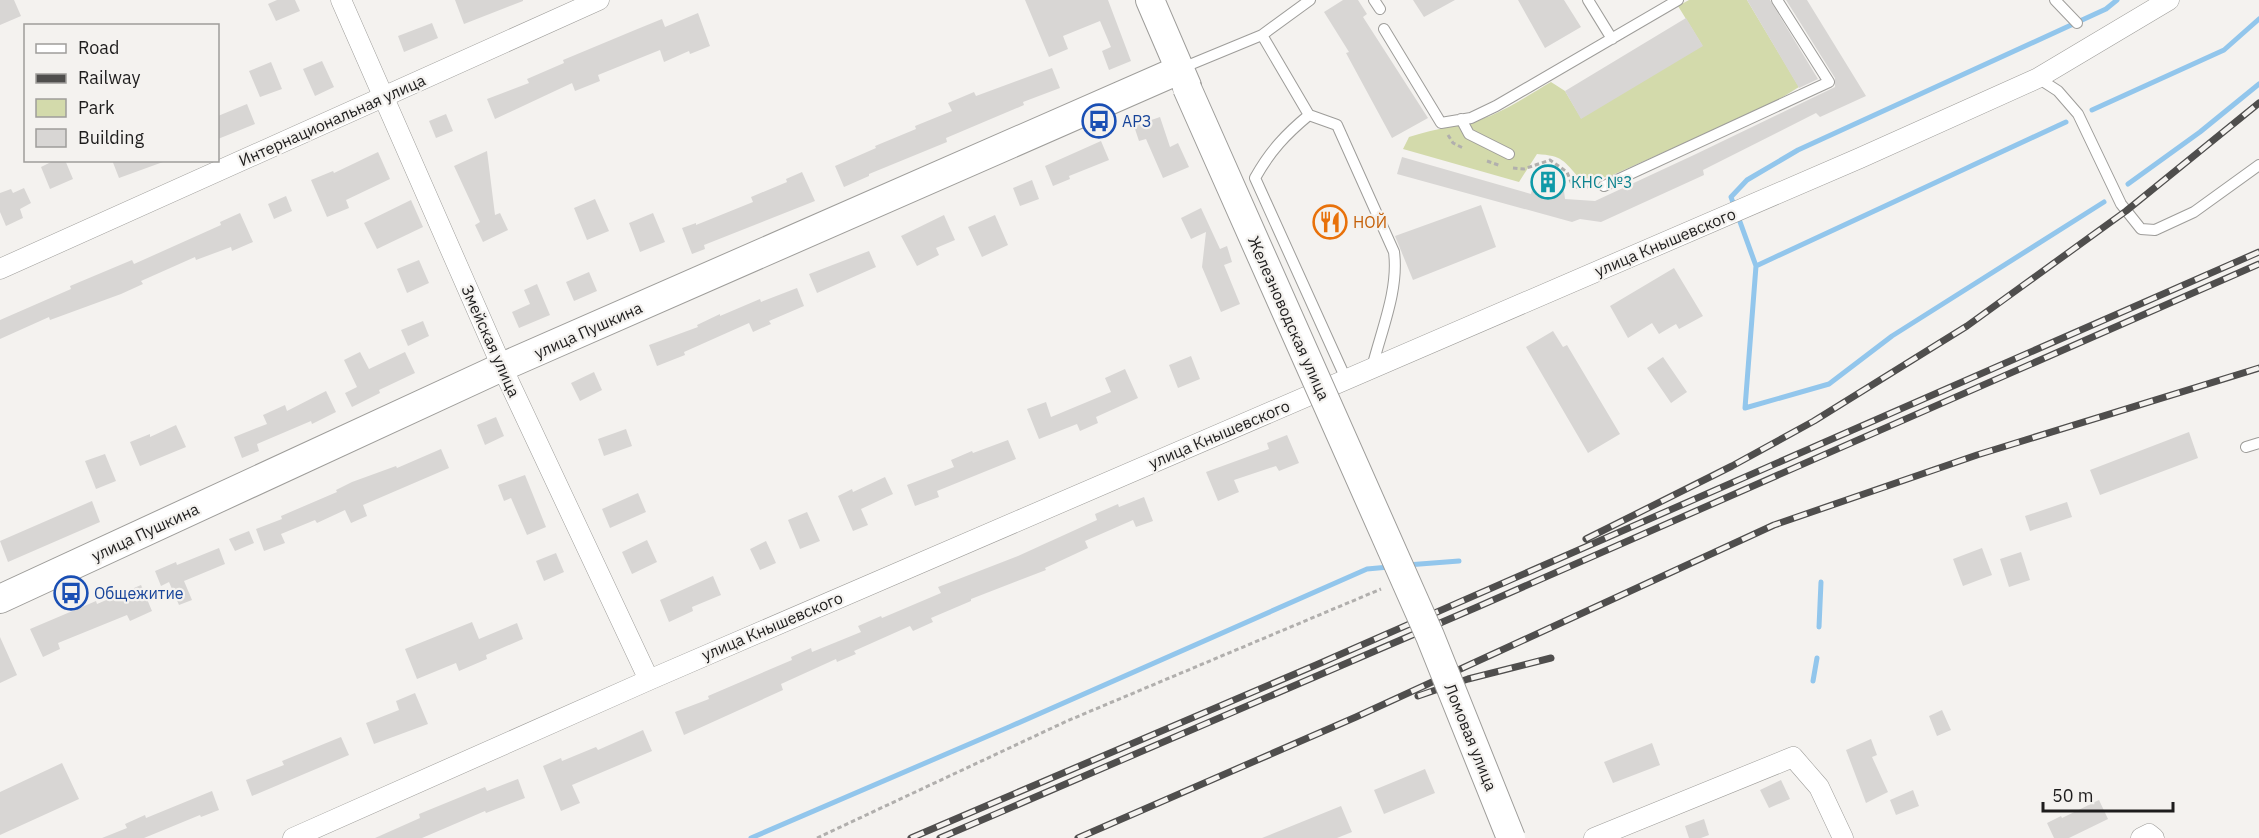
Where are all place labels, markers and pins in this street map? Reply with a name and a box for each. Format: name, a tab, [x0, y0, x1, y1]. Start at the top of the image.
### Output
bus stop icon: АРЗ	[1081, 103, 1117, 139]
place label: АРЗ	[1122, 111, 1151, 131]
building icon: КНС №3	[1530, 164, 1566, 200]
place label: КНС №3	[1571, 172, 1633, 192]
restaurant icon: НОЙ	[1312, 204, 1348, 240]
place label: НОЙ	[1353, 212, 1387, 232]
bus stop icon: Общежитие	[53, 575, 89, 611]
place label: Общежитие	[94, 583, 184, 603]

